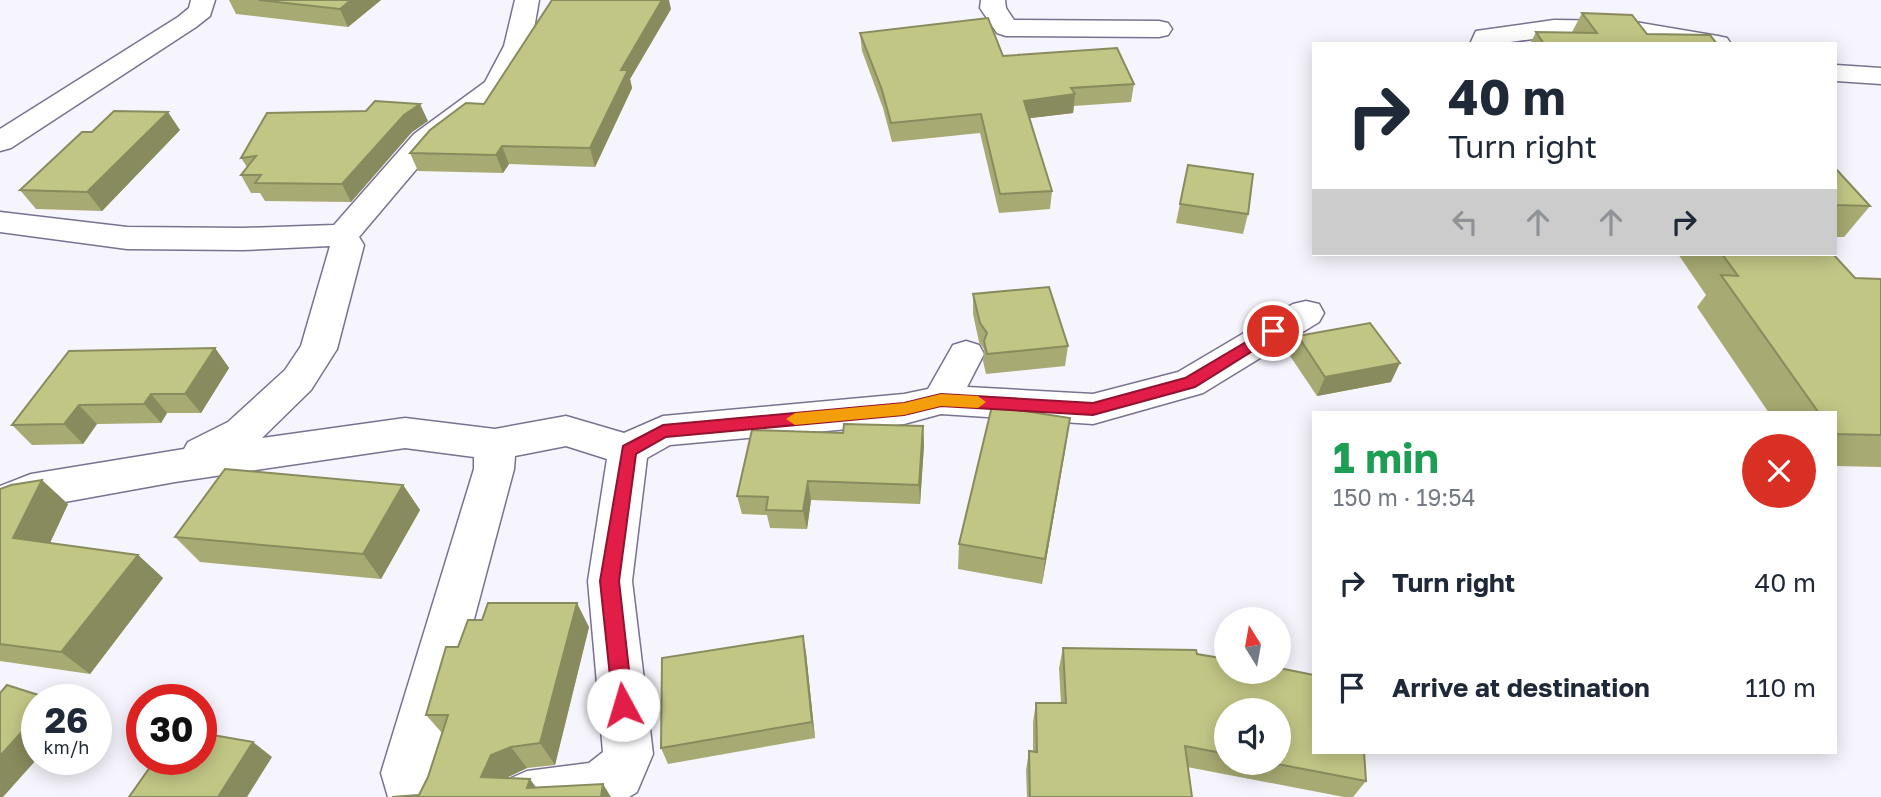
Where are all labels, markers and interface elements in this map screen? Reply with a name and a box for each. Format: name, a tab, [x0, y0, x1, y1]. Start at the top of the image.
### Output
text: 40 m	[1448, 67, 1566, 126]
icon: right	[1333, 70, 1424, 161]
text: Turn right	[1448, 127, 1597, 165]
icon: left	[1446, 203, 1484, 241]
icon: ahead	[1519, 203, 1557, 241]
icon: ahead	[1592, 203, 1630, 241]
icon: right	[1665, 203, 1703, 241]
pin	[1243, 301, 1303, 361]
icon: arrive	[1254, 312, 1292, 350]
text: 1 min	[1333, 432, 1439, 482]
button: close	[1742, 434, 1816, 508]
text: 150 m · 19:54	[1333, 483, 1476, 511]
icon: right	[1333, 564, 1371, 602]
text: Turn right	[1392, 567, 1515, 598]
text: 40 m	[1755, 567, 1816, 598]
north arrow	[1214, 607, 1292, 684]
map controls	[1214, 607, 1291, 775]
position arrow	[586, 668, 660, 742]
icon: arrive	[1333, 669, 1371, 707]
text: Arrive at destination	[1392, 672, 1650, 703]
text: 110 m	[1745, 672, 1816, 703]
speed limit sign: 30	[126, 684, 217, 775]
button: sound	[1214, 698, 1291, 775]
text: 26	[45, 699, 88, 741]
text: km/h	[44, 736, 89, 758]

